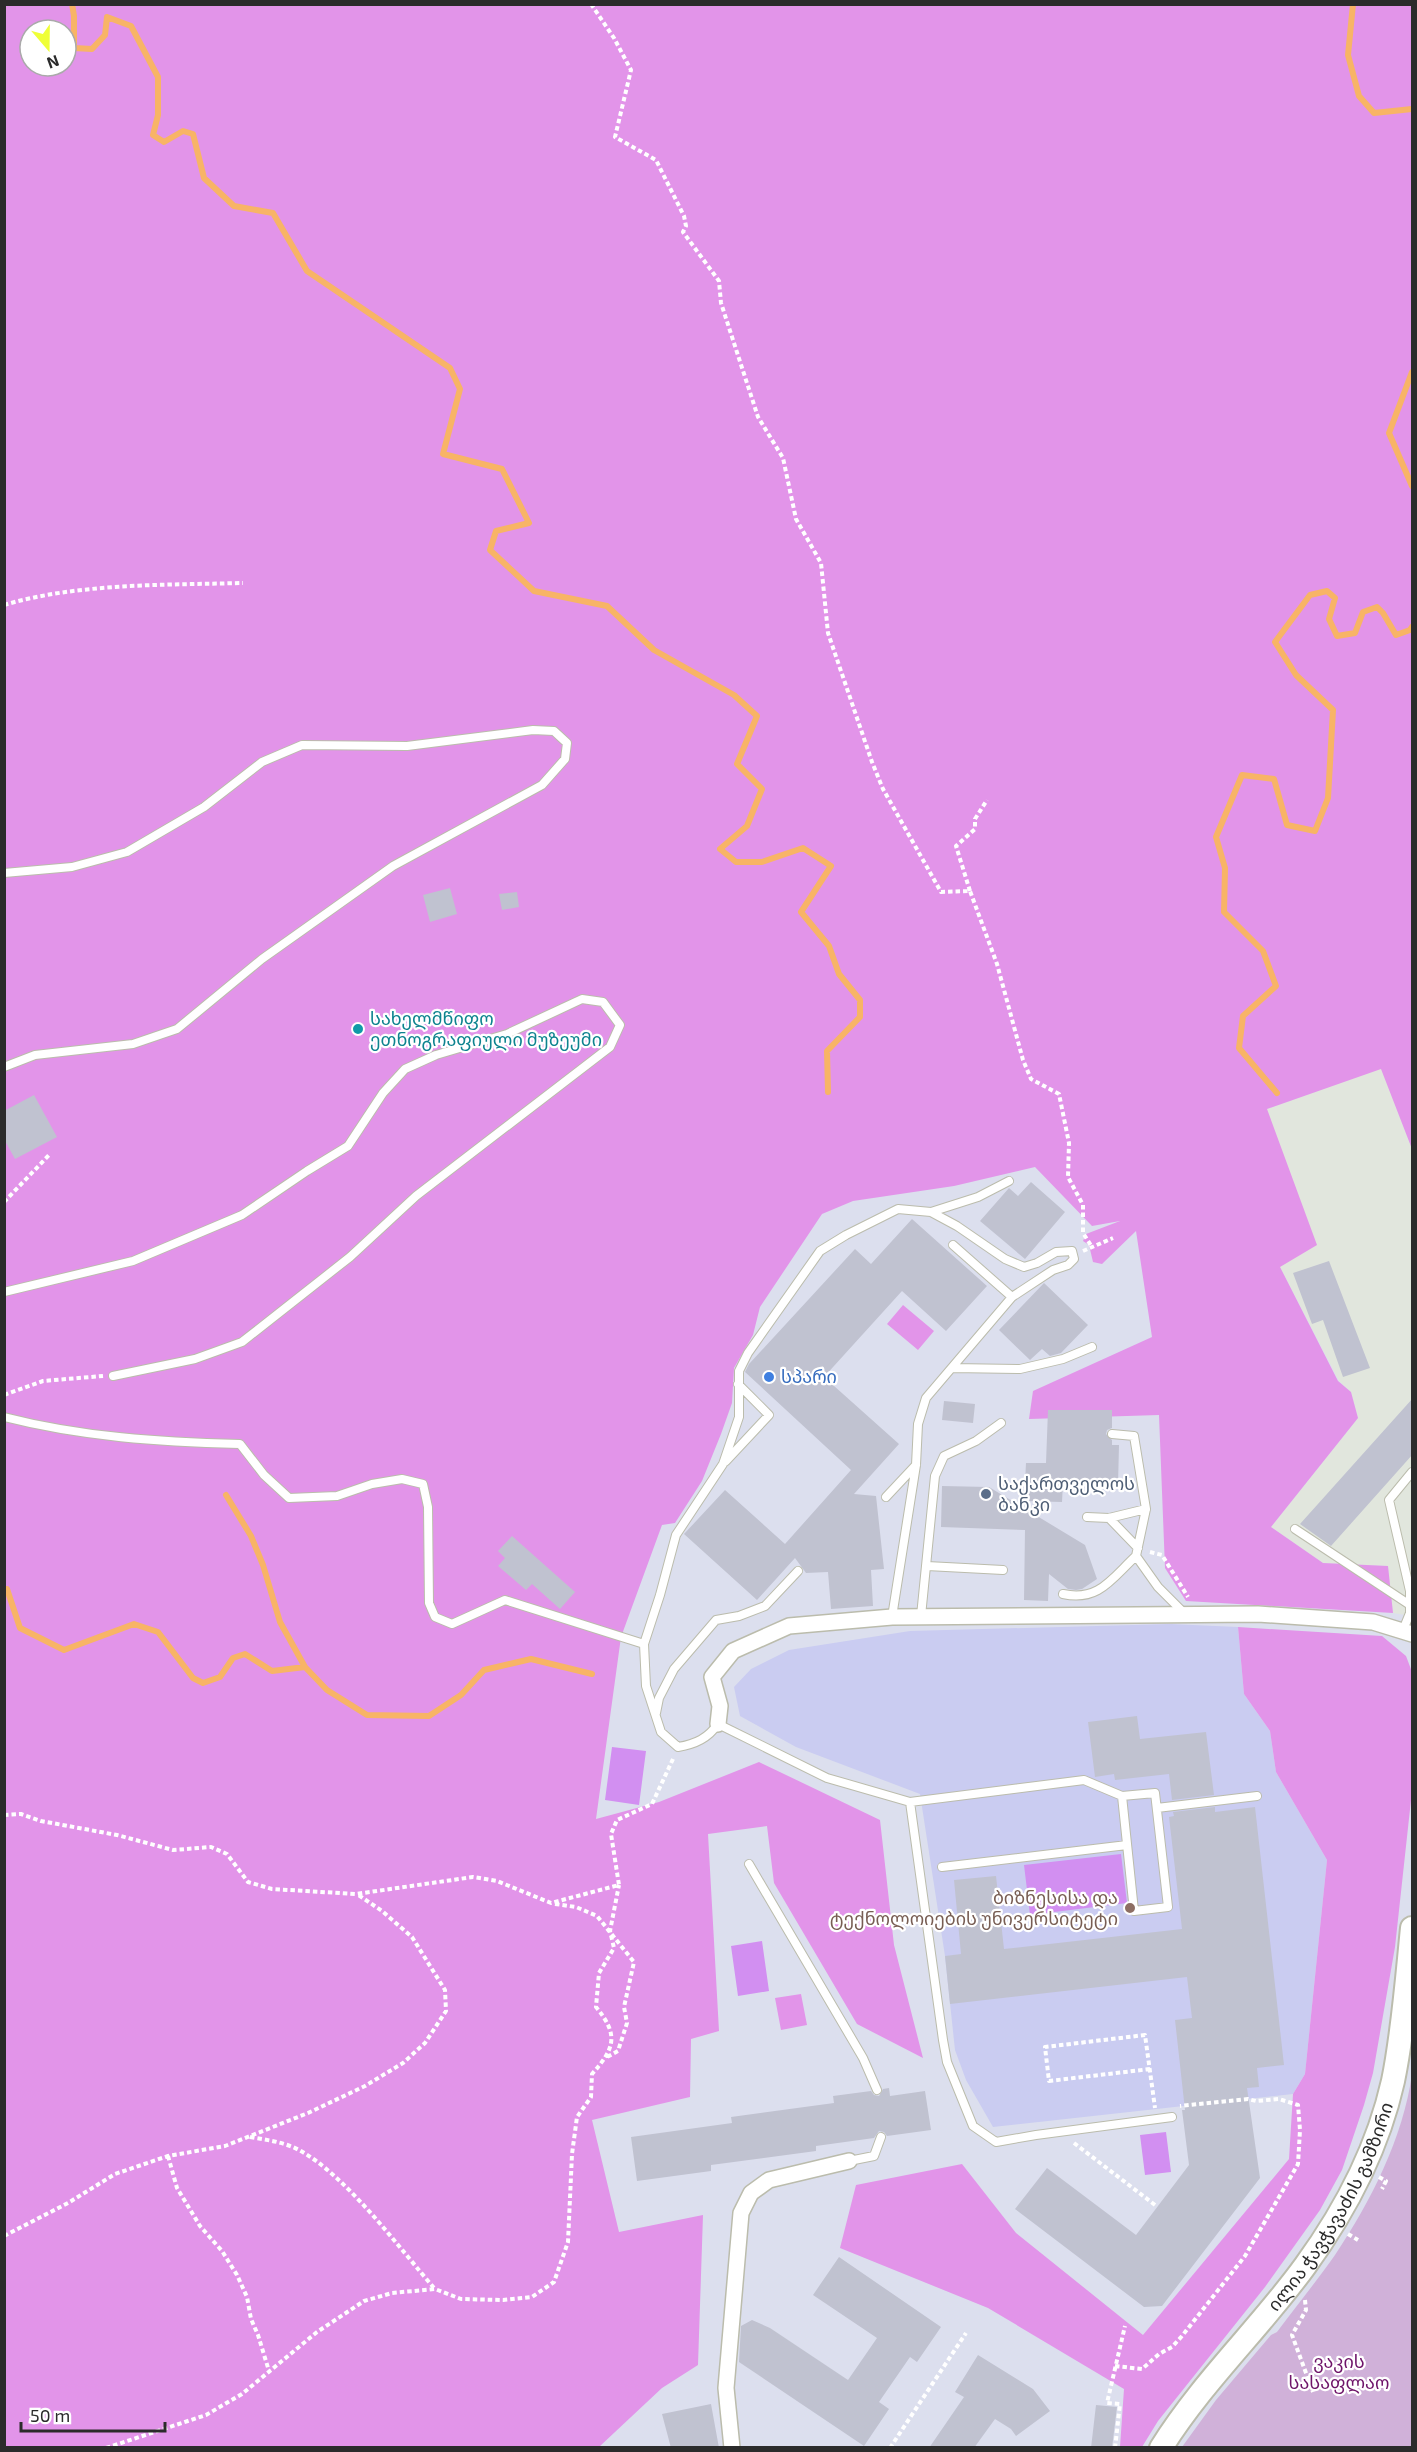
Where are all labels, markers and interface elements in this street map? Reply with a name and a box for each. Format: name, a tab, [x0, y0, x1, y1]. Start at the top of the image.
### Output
north arrow	[18, 18, 78, 78]
text: N	[45, 52, 62, 73]
place label: სახელმწიფო ეთნოგრაფიული მუზეუმი	[370, 1007, 602, 1051]
marker: სახელმწიფო ეთნოგრაფიული მუზეუმი	[351, 1022, 365, 1036]
place label: სპარი	[781, 1365, 837, 1387]
marker: სპარი	[762, 1370, 776, 1384]
place label: საქართველოს ბანკი	[998, 1472, 1135, 1516]
marker: საქართველოს ბანკი	[979, 1487, 993, 1501]
place label: ბიზნესისა და ტექნოლოიების უნივერსიტეტი	[830, 1886, 1118, 1930]
marker: ბიზნესისა და ტექნოლოიების უნივერსიტეტი	[1123, 1901, 1137, 1915]
street label: ილია ჭავჭავაძის გამზირი	[1262, 2100, 1397, 2315]
park label: ვაკის სასაფლაო	[1289, 2350, 1389, 2394]
scale bar	[21, 2395, 165, 2433]
text: 50 m	[30, 2404, 70, 2426]

